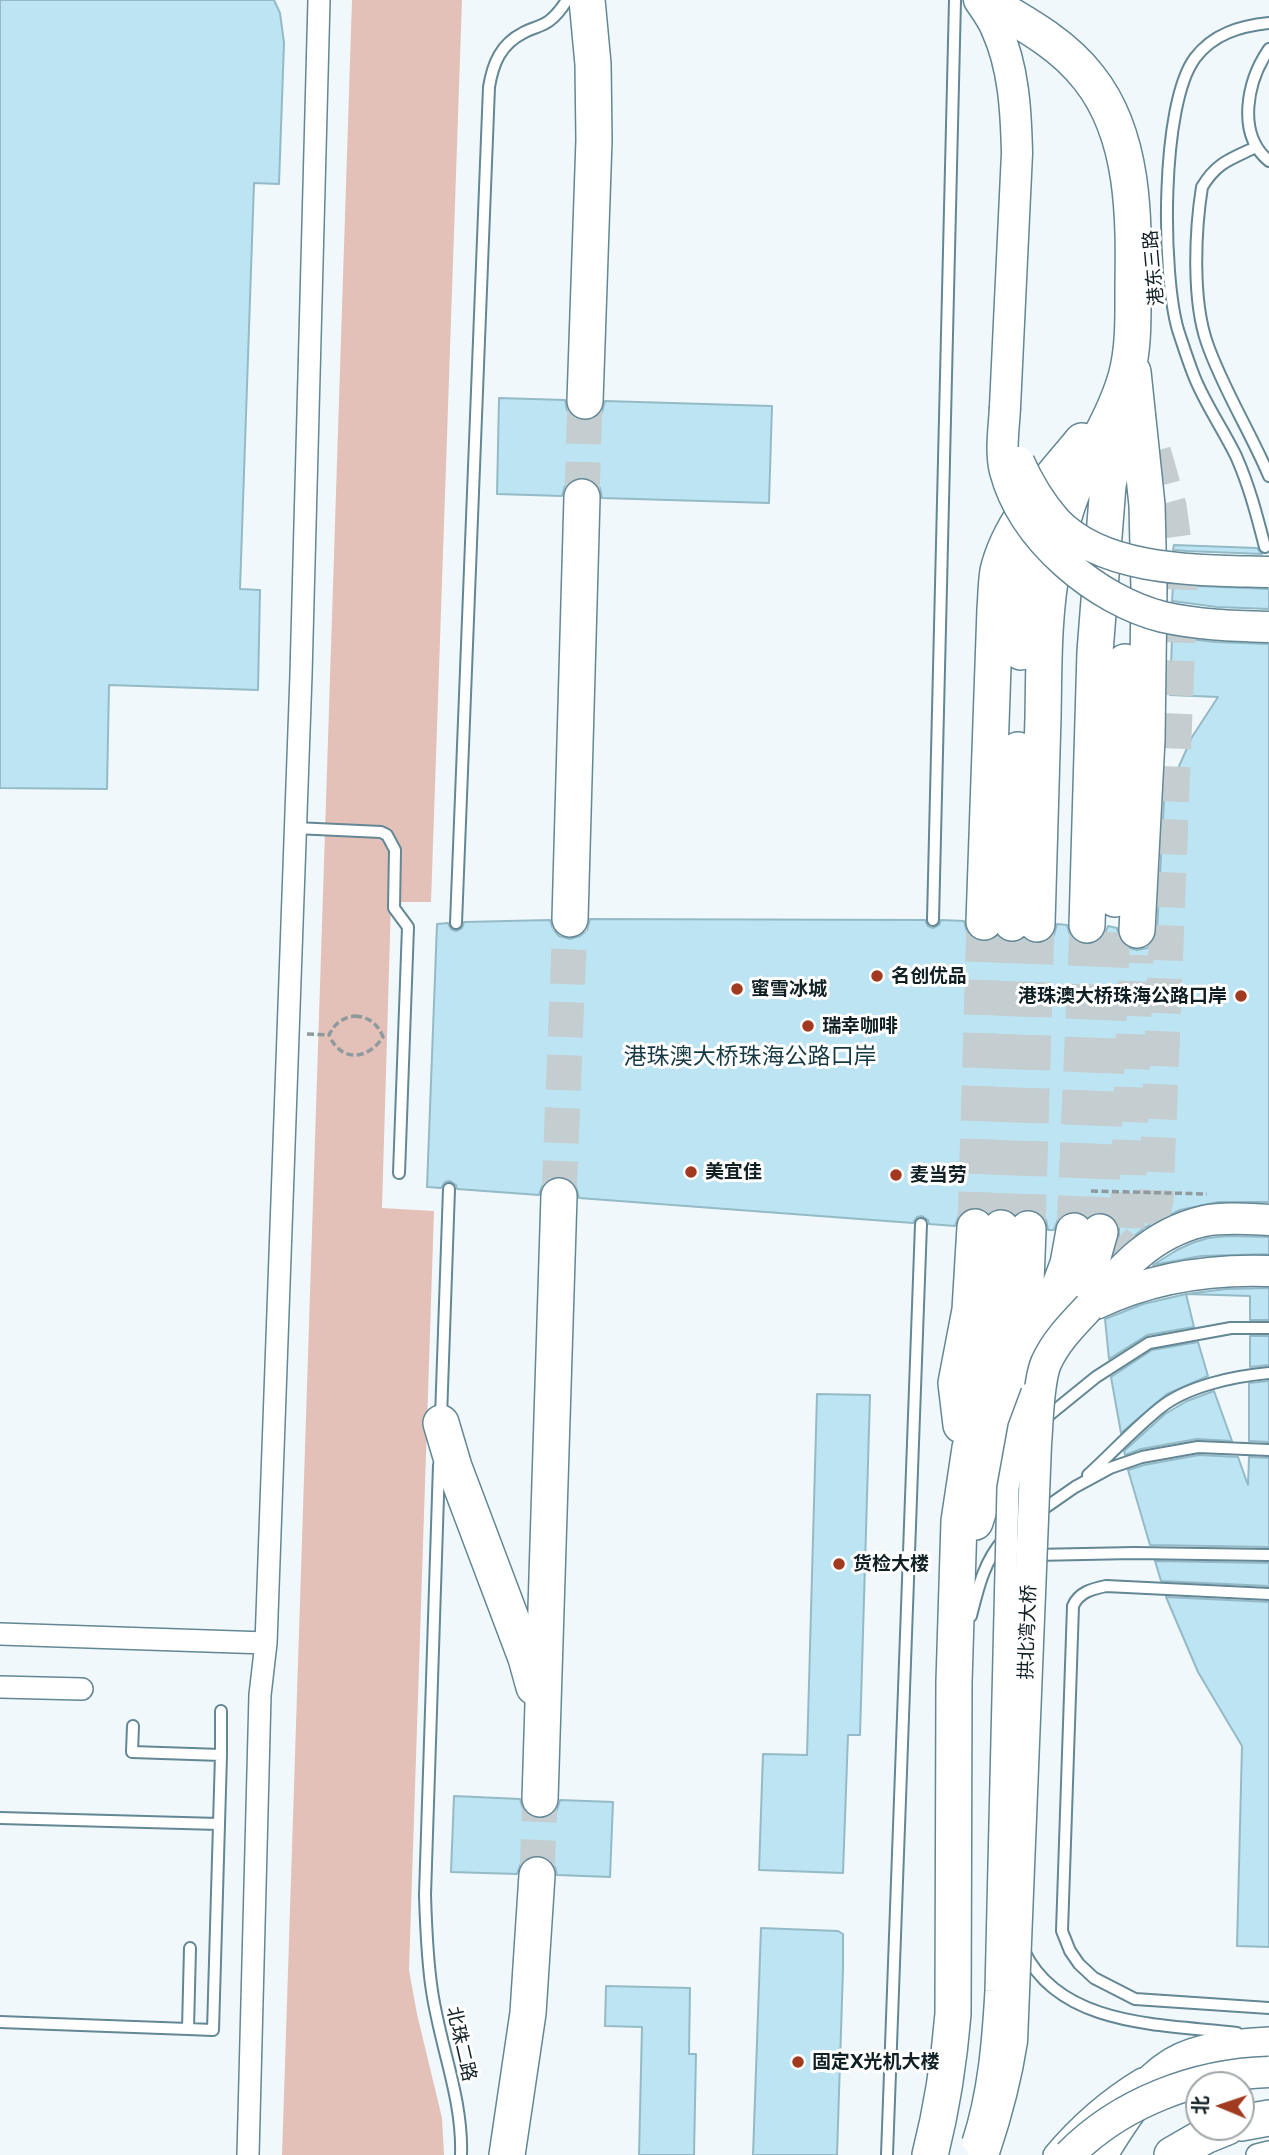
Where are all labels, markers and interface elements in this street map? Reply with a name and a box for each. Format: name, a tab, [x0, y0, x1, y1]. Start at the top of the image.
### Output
street label: 港东三路	[1139, 229, 1169, 307]
place label: 名创优品	[891, 965, 967, 987]
marker: 名创优品	[869, 968, 885, 984]
place label: 蜜雪冰城	[751, 978, 827, 1000]
marker: 蜜雪冰城	[729, 981, 745, 997]
place label: 港珠澳大桥珠海公路口岸	[1018, 985, 1227, 1007]
marker: 港珠澳大桥珠海公路口岸	[1233, 988, 1249, 1004]
place label: 瑞幸咖啡	[822, 1015, 898, 1037]
marker: 瑞幸咖啡	[800, 1018, 816, 1034]
district label: 港珠澳大桥珠海公路口岸	[624, 1043, 876, 1071]
place label: 美宜佳	[705, 1161, 762, 1183]
marker: 美宜佳	[683, 1164, 699, 1180]
place label: 麦当劳	[910, 1164, 967, 1186]
marker: 麦当劳	[888, 1167, 904, 1183]
place label: 货检大楼	[853, 1553, 929, 1575]
marker: 货检大楼	[831, 1556, 847, 1572]
street label: 拱北湾大桥	[1015, 1584, 1041, 1680]
street label: 北珠二路	[441, 2004, 481, 2084]
place label: 固定X光机大楼	[812, 2051, 940, 2073]
marker: 固定X光机大楼	[790, 2054, 806, 2070]
north arrow	[1185, 2071, 1255, 2141]
text: 北	[1189, 2095, 1212, 2115]

